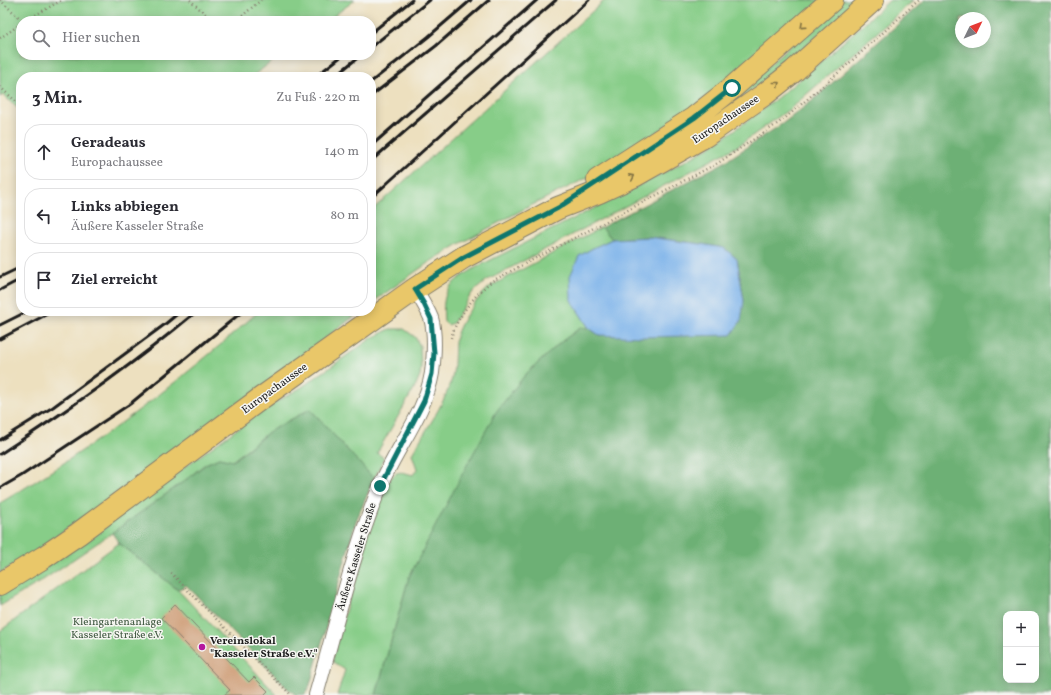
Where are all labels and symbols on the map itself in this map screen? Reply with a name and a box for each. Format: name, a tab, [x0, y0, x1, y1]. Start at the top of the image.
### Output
north arrow	[955, 12, 991, 48]
one-way arrow	[800, 21, 807, 28]
route start	[723, 79, 741, 97]
one-way arrow	[772, 82, 779, 89]
street label: Europachaussee	[690, 92, 762, 148]
one-way arrow	[628, 174, 636, 182]
street label: Europachaussee	[239, 360, 311, 418]
route end	[371, 477, 389, 495]
street label: Äußere Kasseler Straße	[333, 501, 381, 613]
park label: Kleingartenanlage Kasseler Straße e.V.	[71, 615, 164, 643]
place label: Vereinslokal "Kasseler Straße e.V."	[210, 634, 318, 662]
marker: Vereinslokal "Kasseler Straße e.V."	[197, 642, 207, 652]

